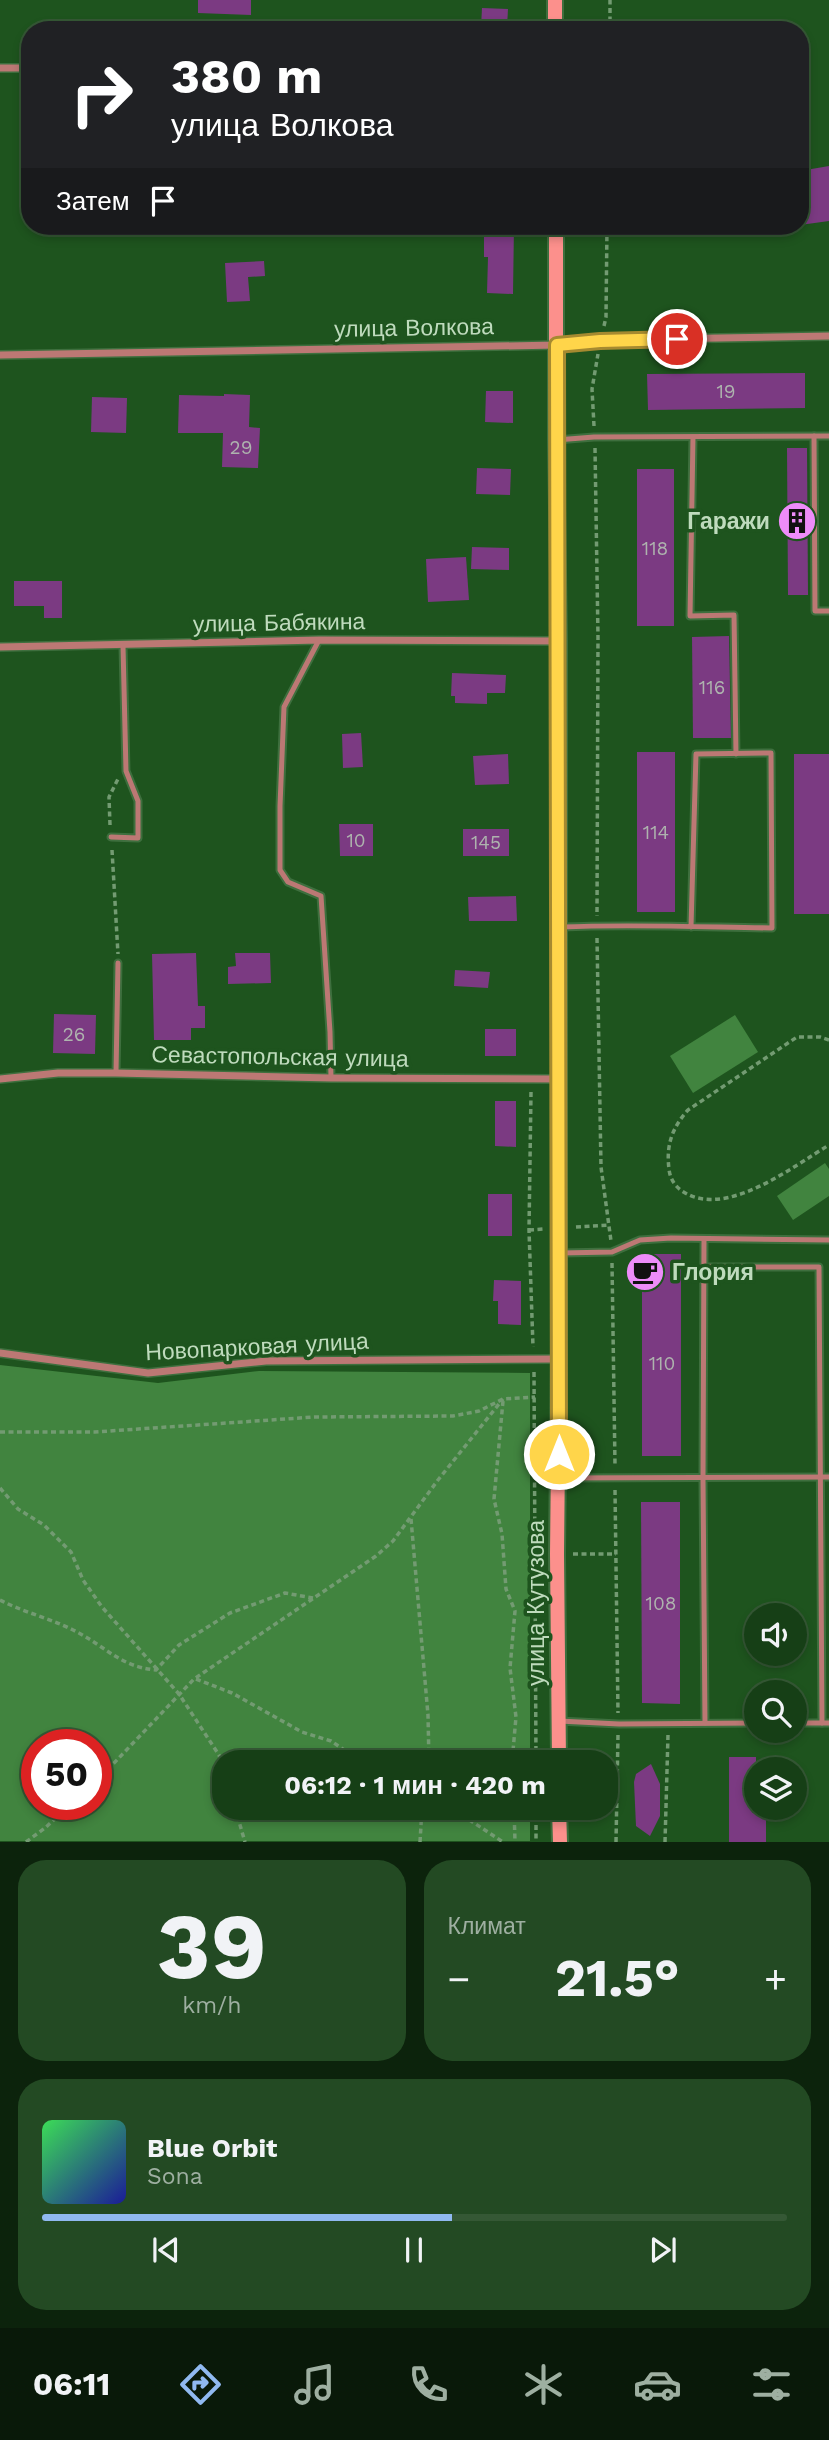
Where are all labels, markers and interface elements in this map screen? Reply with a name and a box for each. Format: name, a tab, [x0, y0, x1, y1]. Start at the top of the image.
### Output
text: 380 m	[171, 47, 322, 105]
icon: right	[56, 49, 147, 140]
text: улица Волкова	[171, 106, 394, 144]
icon: arrive	[144, 182, 182, 220]
text: Затем	[56, 186, 130, 216]
pin	[647, 309, 707, 369]
street label: улица Волкова	[334, 313, 494, 343]
icon: arrive	[658, 320, 696, 358]
house number: 19	[716, 380, 736, 403]
house number: 29	[230, 436, 252, 459]
building icon: Гаражи	[776, 500, 818, 542]
place label: Гаражи	[687, 508, 770, 535]
house number: 118	[642, 537, 668, 560]
street label: улица Бабякина	[193, 608, 366, 638]
house number: 116	[699, 676, 725, 699]
house number: 114	[643, 821, 669, 844]
house number: 10	[346, 829, 366, 852]
house number: 145	[471, 831, 501, 854]
house number: 26	[63, 1023, 85, 1046]
street label: Севастопольская улица	[151, 1041, 409, 1073]
cafe icon: Глория	[624, 1251, 666, 1293]
place label: Глория	[672, 1259, 754, 1286]
street label: Новопарковая улица	[145, 1328, 370, 1366]
house number: 110	[649, 1352, 675, 1375]
position arrow	[522, 1417, 596, 1491]
street label: улица Кутузова	[523, 1520, 550, 1686]
house number: 108	[646, 1592, 676, 1615]
map controls	[744, 1603, 807, 1820]
button: sound	[744, 1603, 807, 1666]
button: search	[744, 1680, 807, 1743]
speed limit sign: 50	[21, 1729, 112, 1820]
button: layers	[744, 1757, 807, 1820]
text: 06:12 · 1 мин · 420 m	[284, 1770, 546, 1800]
text: 39	[157, 1893, 267, 2000]
text: Климат	[448, 1913, 526, 1940]
text: 21.5°	[555, 1948, 680, 2009]
text: −	[448, 1957, 470, 2001]
text: +	[764, 1957, 787, 2001]
text: km/h	[182, 1992, 241, 2019]
text: Blue Orbit	[147, 2133, 277, 2163]
text: Sona	[147, 2163, 203, 2190]
icon: previous	[147, 2231, 185, 2269]
icon: pause	[395, 2231, 433, 2269]
icon: next	[644, 2231, 682, 2269]
icon: directions	[176, 2360, 225, 2409]
icon: music	[290, 2360, 339, 2409]
icon: phone	[404, 2360, 453, 2409]
icon: climate	[519, 2360, 568, 2409]
icon: car	[633, 2360, 682, 2409]
icon: filters	[747, 2360, 796, 2409]
text: 06:11	[33, 2365, 110, 2403]

